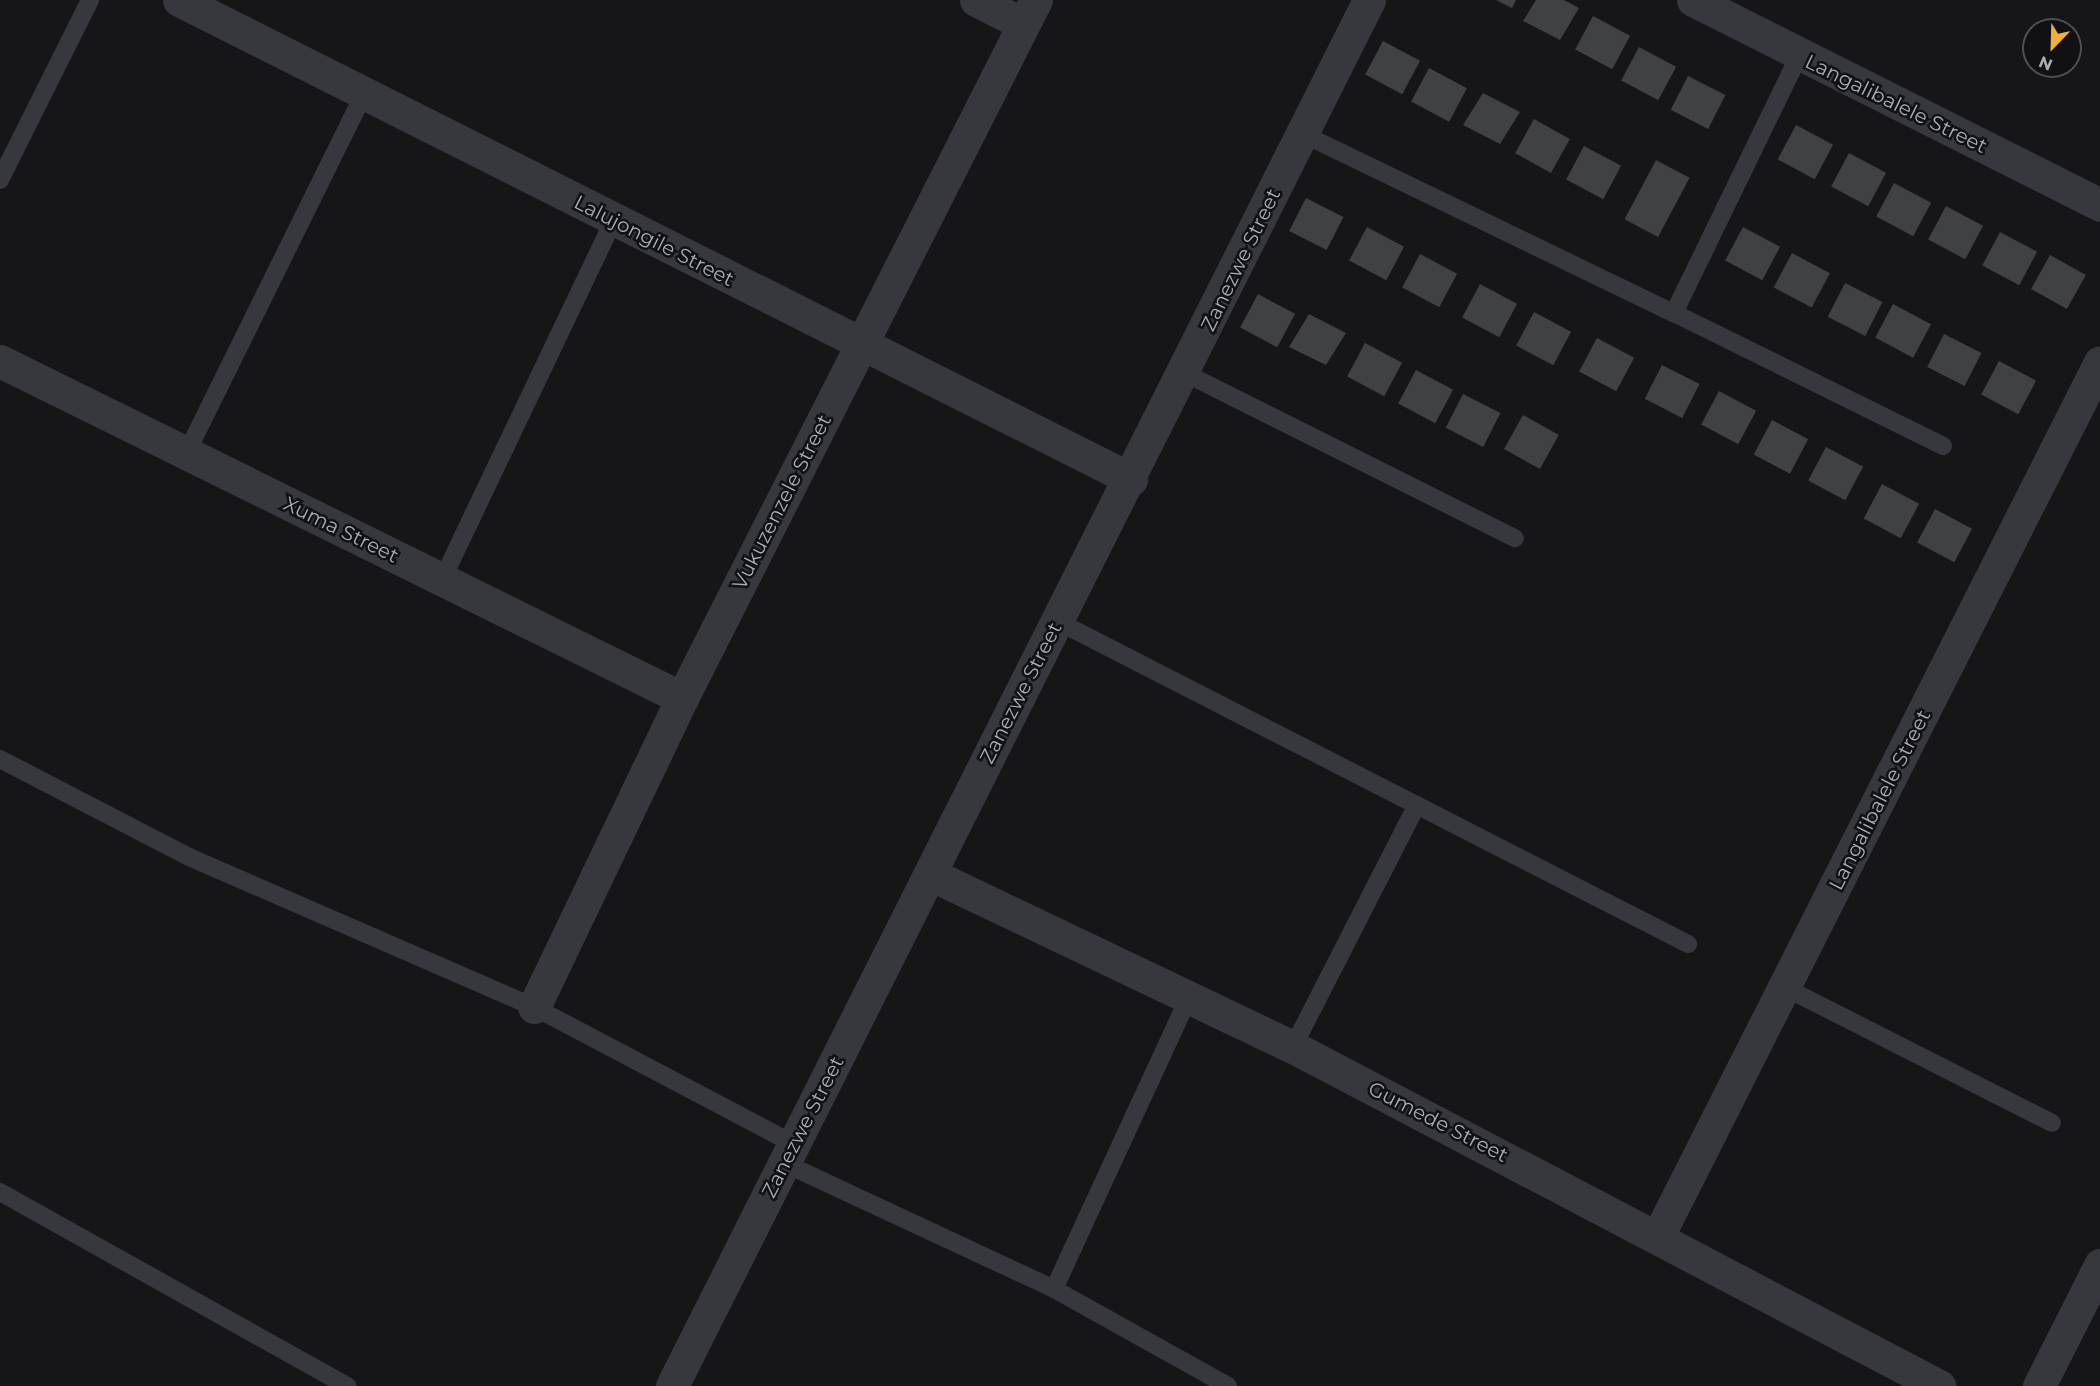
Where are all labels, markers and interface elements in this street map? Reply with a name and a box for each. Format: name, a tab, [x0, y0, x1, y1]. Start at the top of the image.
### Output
north arrow	[2022, 18, 2082, 78]
street label: Langalibalele Street	[1801, 50, 1991, 158]
text: N	[2036, 52, 2055, 74]
street label: Zanezwe Street	[1196, 185, 1286, 335]
street label: Lalujongile Street	[570, 190, 738, 292]
street label: Vukuzenzele Street	[728, 411, 836, 593]
street label: Xuma Street	[280, 492, 402, 568]
street label: Zanezwe Street	[975, 618, 1067, 768]
street label: Langalibalele Street	[1824, 706, 1936, 894]
street label: Zanezwe Street	[757, 1052, 849, 1202]
street label: Gumede Street	[1364, 1076, 1512, 1168]

